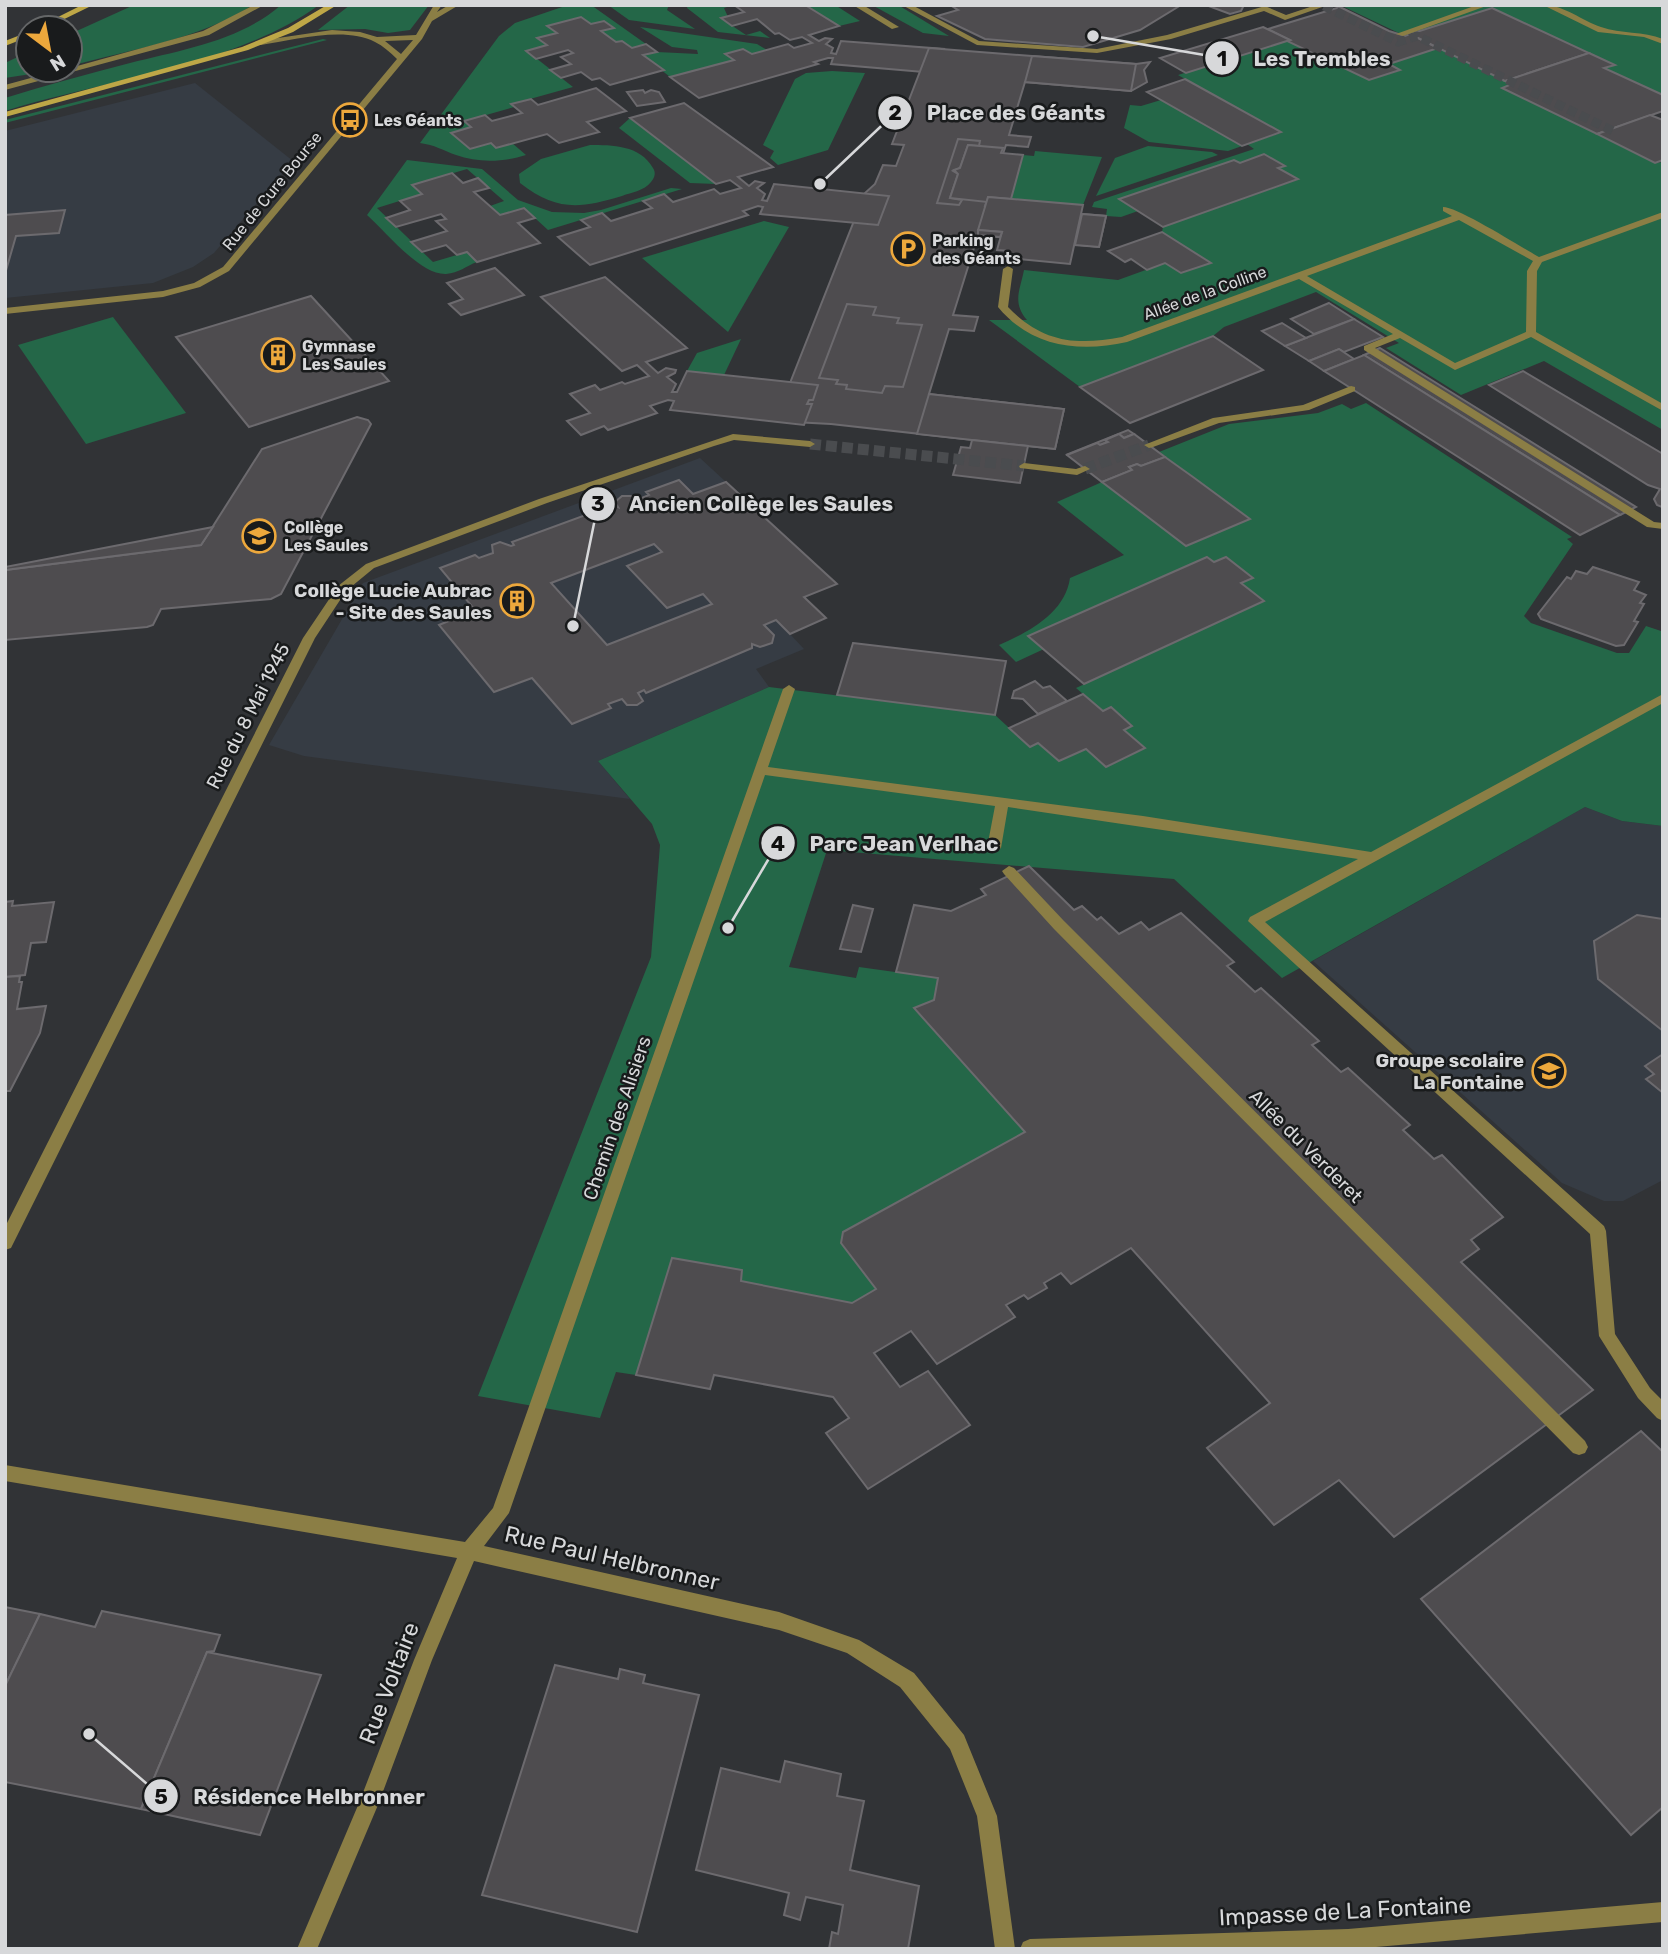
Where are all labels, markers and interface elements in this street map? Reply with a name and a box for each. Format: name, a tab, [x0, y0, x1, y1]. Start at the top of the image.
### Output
north arrow	[14, 14, 84, 84]
callout: Les Trembles	[1204, 37, 1405, 79]
text: 1	[1217, 46, 1227, 71]
text: Les Trembles	[1253, 46, 1391, 71]
text: N	[46, 50, 70, 76]
callout: Place des Géants	[878, 92, 1119, 134]
text: 2	[888, 100, 902, 125]
text: Place des Géants	[927, 100, 1105, 125]
bus stop icon: Les Géants	[331, 101, 369, 139]
place label: Les Géants	[374, 111, 462, 130]
street label: Rue de Cure Bourse	[218, 128, 326, 254]
parking icon: Parking des Géants	[889, 230, 927, 268]
place label: Parking des Géants	[932, 231, 1021, 268]
street label: Allée de la Colline	[1141, 262, 1269, 324]
building icon: Gymnase Les Saules	[259, 336, 297, 374]
place label: Gymnase Les Saules	[302, 337, 387, 374]
callout: Ancien Collège les Saules	[580, 483, 908, 525]
text: 3	[591, 491, 605, 516]
text: Ancien Collège les Saules	[629, 491, 893, 516]
school or university icon: Collège Les Saules	[240, 517, 278, 555]
place label: Collège Les Saules	[284, 518, 369, 555]
place label: Collège Lucie Aubrac - Site des Saules	[294, 579, 492, 624]
building icon: Collège Lucie Aubrac - Site des Saules	[498, 582, 536, 620]
street label: Rue du 8 Mai 1945	[201, 639, 295, 793]
callout: Parc Jean Verlhac	[760, 822, 1013, 864]
text: 4	[771, 831, 785, 856]
text: Parc Jean Verlhac	[810, 831, 998, 856]
street label: Chemin des Alisiers	[578, 1033, 656, 1203]
place label: Groupe scolaire La Fontaine	[1375, 1049, 1524, 1094]
school or university icon: Groupe scolaire La Fontaine	[1530, 1052, 1568, 1090]
street label: Allée du Verderet	[1245, 1085, 1368, 1208]
street label: Rue Paul Helbronner	[502, 1520, 722, 1596]
street label: Rue Voltaire	[353, 1618, 425, 1748]
callout: Résidence Helbronner	[144, 1775, 439, 1817]
text: 5	[154, 1784, 168, 1809]
text: Résidence Helbronner	[193, 1784, 425, 1809]
street label: Impasse de La Fontaine	[1218, 1890, 1472, 1932]

